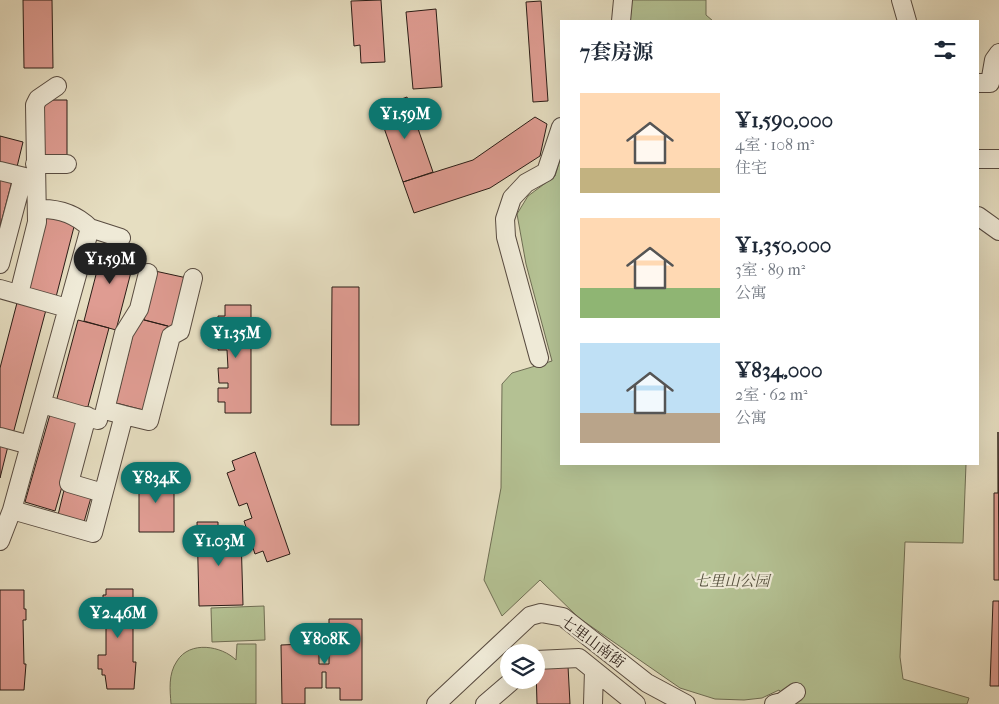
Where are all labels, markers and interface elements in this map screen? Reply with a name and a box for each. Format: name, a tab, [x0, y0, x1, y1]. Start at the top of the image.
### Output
icon: filters	[931, 36, 959, 64]
text: 7套房源	[580, 40, 653, 64]
pin: ¥1.59M	[364, 98, 446, 140]
text: ¥1.59M	[380, 104, 430, 123]
text: ¥1,590,000	[735, 108, 833, 132]
icon: home	[620, 113, 680, 173]
text: 4室 · 108 m²	[735, 135, 814, 154]
text: 住宅	[735, 158, 767, 177]
text: ¥1,350,000	[735, 233, 831, 257]
icon: home	[620, 238, 680, 298]
pin: ¥1.59M	[69, 242, 151, 285]
text: ¥1.59M	[85, 249, 135, 268]
text: 3室 · 89 m²	[735, 260, 805, 279]
text: 公寓	[735, 283, 767, 302]
pin: ¥1.35M	[195, 316, 277, 359]
text: ¥1.35M	[211, 323, 261, 342]
text: ¥834,000	[735, 358, 823, 382]
icon: home	[620, 363, 680, 423]
text: 2室 · 62 m²	[735, 385, 807, 404]
text: 公寓	[735, 408, 767, 427]
pin: ¥834K	[121, 462, 191, 504]
text: ¥834K	[132, 468, 180, 487]
pin: ¥1.03M	[178, 524, 260, 567]
text: ¥1.03M	[193, 531, 245, 550]
park label: 七里山公园	[694, 572, 771, 590]
pin: ¥2.46M	[77, 596, 159, 639]
text: ¥2.46M	[90, 603, 146, 622]
street label: 七里山南街	[558, 612, 628, 672]
pin: ¥808K	[290, 622, 360, 665]
text: ¥808K	[301, 629, 349, 648]
map controls	[500, 644, 545, 689]
button: layers	[500, 644, 545, 689]

